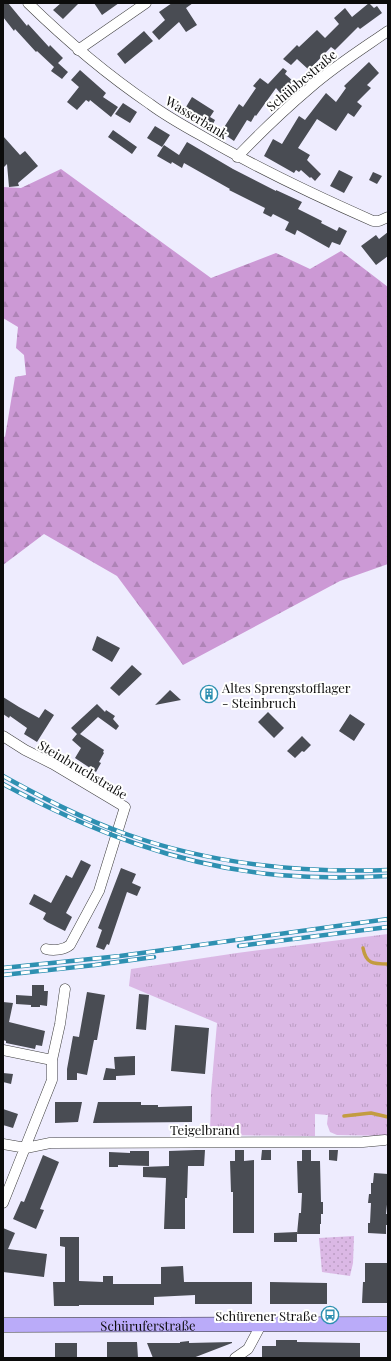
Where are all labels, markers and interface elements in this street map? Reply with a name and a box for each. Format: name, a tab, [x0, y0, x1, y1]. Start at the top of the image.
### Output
street label: Schübbestraße	[262, 45, 340, 114]
street label: Wasserbank	[162, 91, 232, 143]
place label: Altes Sprengstofflager - Steinbruch	[221, 679, 351, 711]
building icon: Altes Sprengstofflager - Steinbruch	[199, 684, 219, 704]
street label: Steinbruchstraße	[35, 736, 131, 803]
street label: Teigelbrand	[170, 1121, 240, 1138]
bus stop icon: Schürener Straße	[320, 1305, 340, 1325]
place label: Schürener Straße	[215, 1307, 317, 1324]
street label: Schüruferstraße	[100, 1316, 196, 1333]

